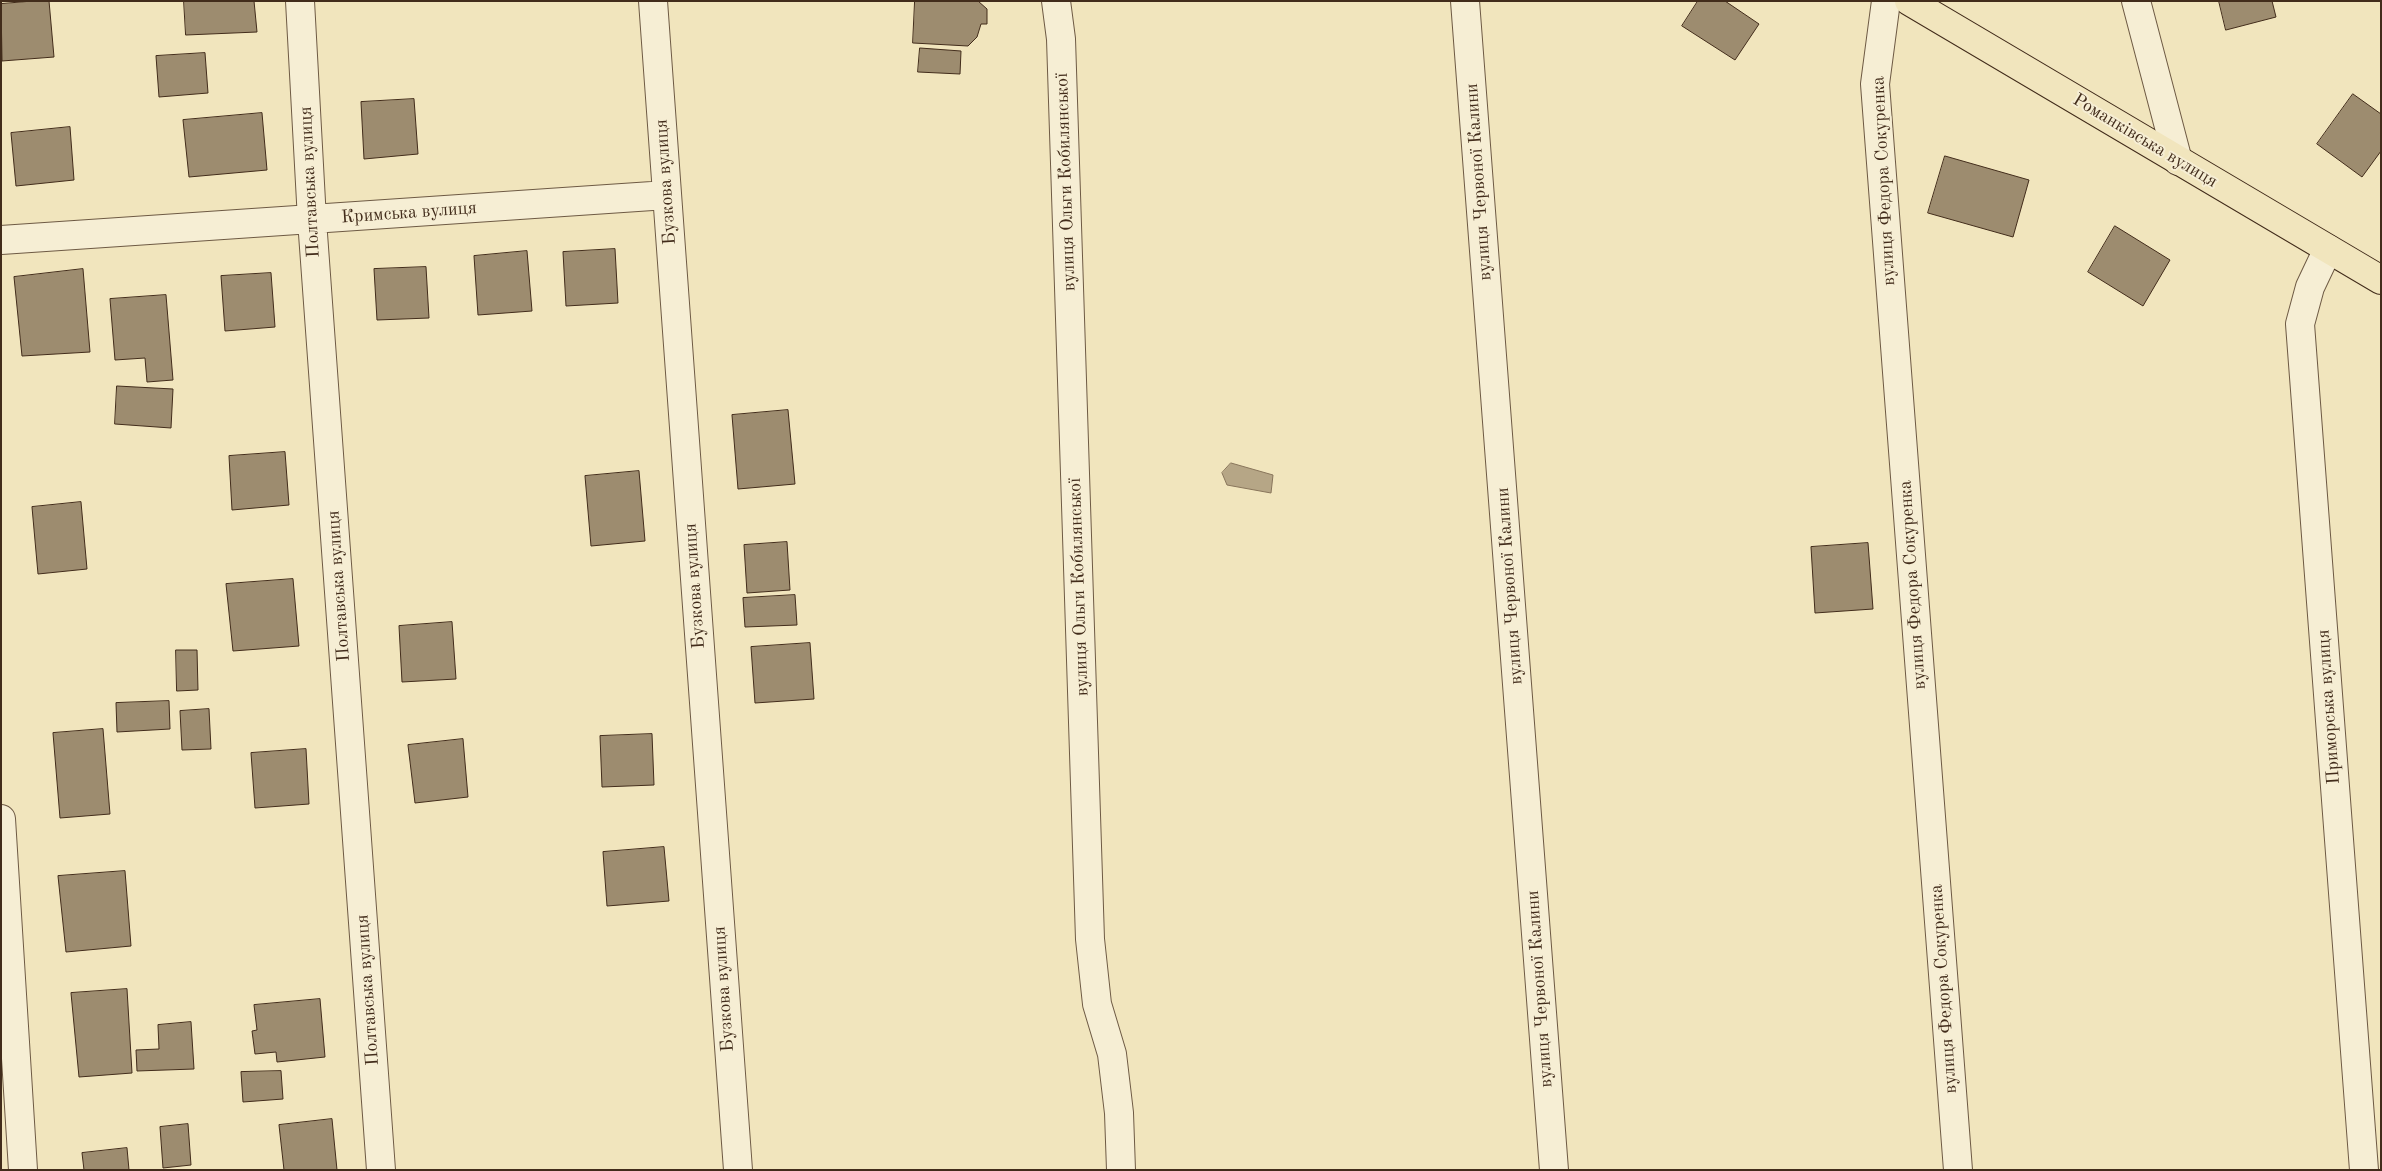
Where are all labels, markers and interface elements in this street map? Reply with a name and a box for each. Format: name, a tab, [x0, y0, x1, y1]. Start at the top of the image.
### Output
street label: вулиця Ольги Кобилянської	[1051, 72, 1081, 292]
street label: вулиця Федора Сокуренка	[1868, 76, 1900, 286]
street label: вулиця Червоної Калини	[1461, 83, 1497, 281]
street label: Романківська вулиця	[2069, 89, 2221, 193]
street label: Полтавська вулиця	[295, 106, 325, 258]
street label: Бузкова вулиця	[651, 119, 681, 245]
street label: Кримська вулиця	[340, 197, 478, 229]
street label: вулиця Ольги Кобилянської	[1064, 477, 1094, 697]
street label: вулиця Федора Сокуренка	[1895, 480, 1931, 690]
street label: вулиця Червоної Калини	[1492, 487, 1528, 685]
street label: Полтавська вулиця	[323, 510, 355, 662]
street label: Бузкова вулиця	[680, 523, 710, 649]
street label: Приморська вулиця	[2313, 629, 2345, 785]
street label: вулиця Федора Сокуренка	[1926, 884, 1962, 1094]
street label: вулиця Червоної Калини	[1522, 890, 1558, 1088]
street label: Полтавська вулиця	[352, 914, 384, 1066]
street label: Бузкова вулиця	[709, 926, 739, 1052]

